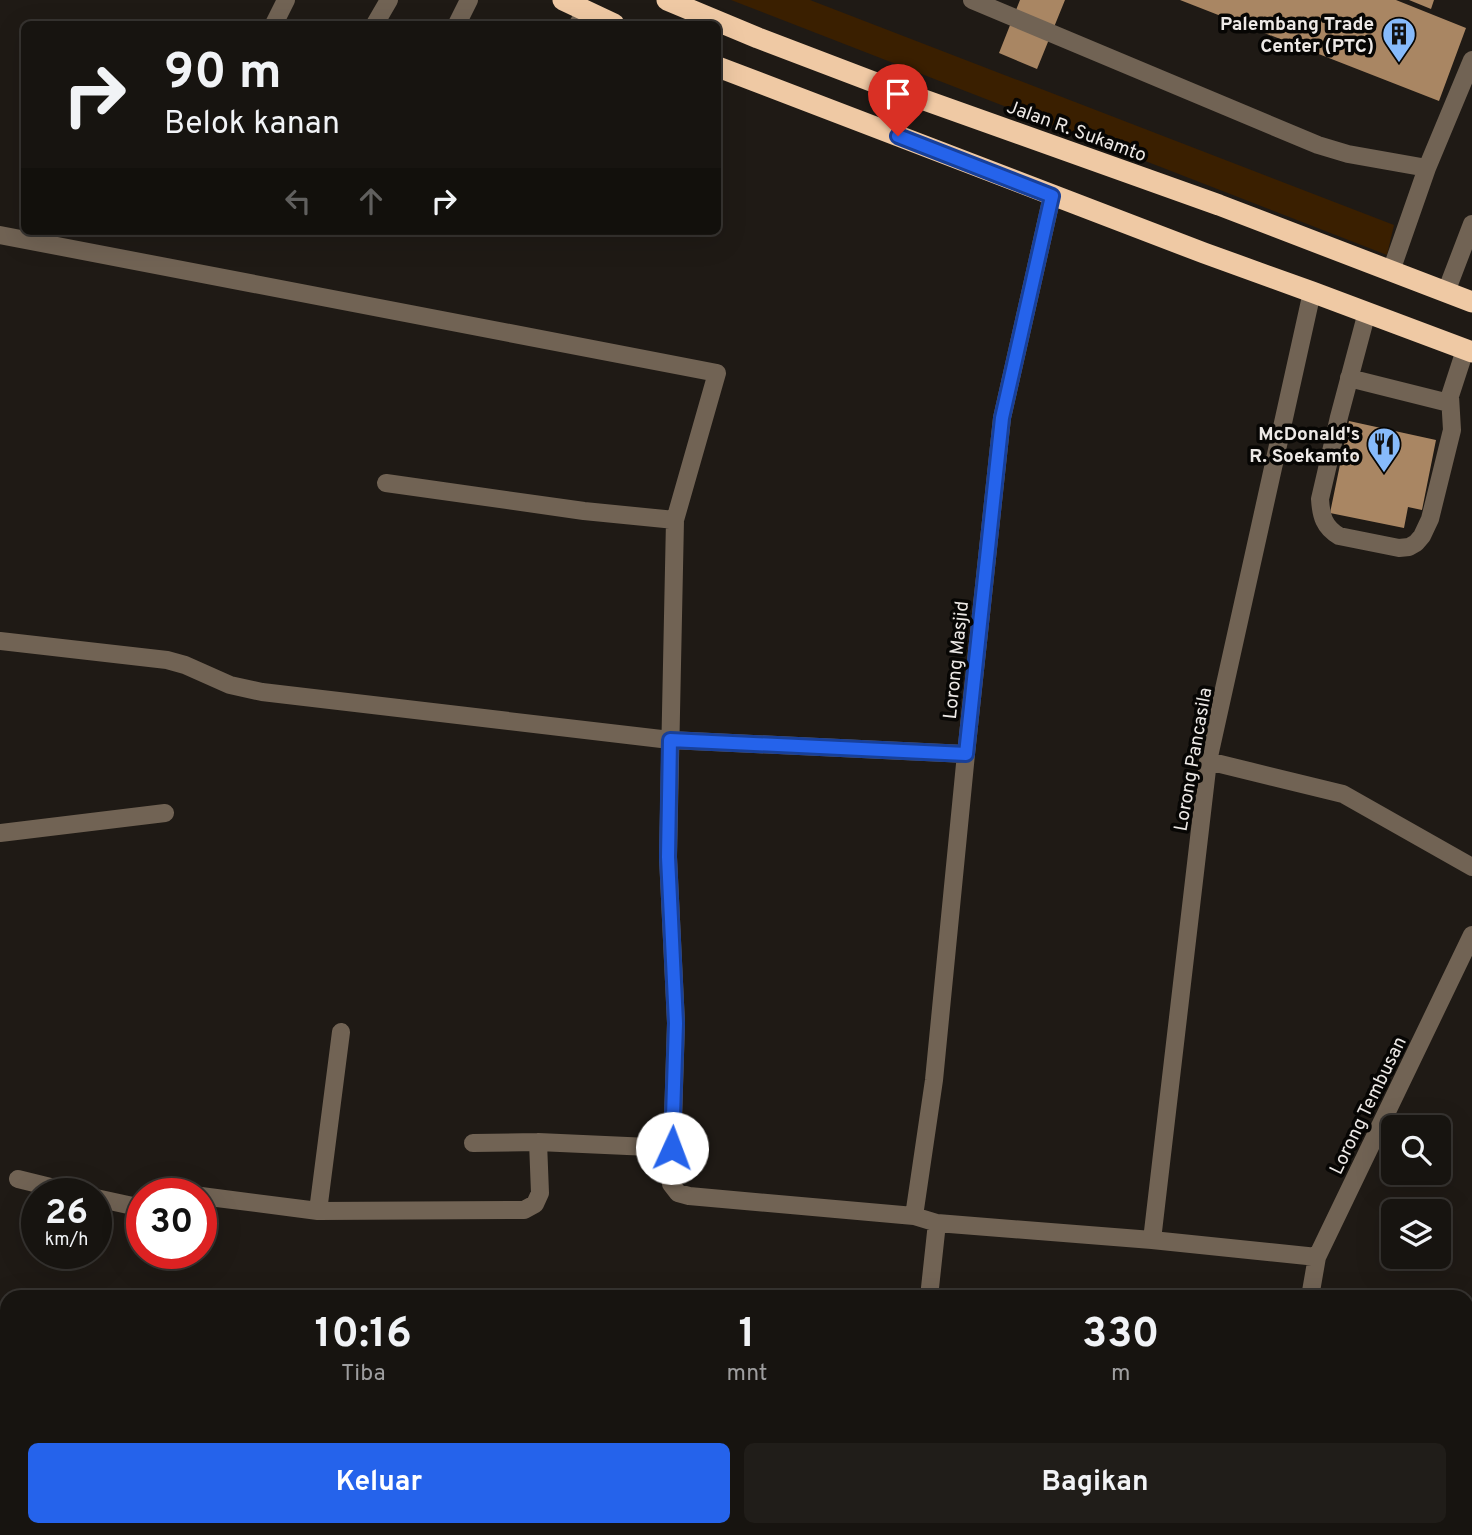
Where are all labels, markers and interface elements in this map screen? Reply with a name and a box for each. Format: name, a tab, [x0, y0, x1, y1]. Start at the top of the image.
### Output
place label: Palembang Trade Center (PTC)	[1220, 13, 1374, 59]
building icon: Palembang Trade Center (PTC)	[1380, 15, 1418, 64]
text: 90 m	[164, 44, 282, 106]
icon: right	[49, 49, 140, 140]
pin	[868, 64, 928, 136]
icon: arrive	[879, 75, 917, 113]
street label: Jalan R. Sukamto	[1003, 95, 1150, 168]
text: Belok kanan	[164, 105, 340, 145]
icon: left	[279, 182, 317, 220]
icon: ahead	[352, 182, 390, 220]
icon: right	[425, 182, 463, 220]
place label: McDonald's R. Soekamto	[1249, 423, 1360, 469]
restaurant icon: McDonald's R. Soekamto	[1365, 425, 1403, 474]
street label: Lorong Masjid	[939, 600, 975, 720]
street label: Lorong Pancasila	[1170, 686, 1218, 833]
street label: Lorong Tembusan	[1325, 1033, 1413, 1179]
position arrow	[635, 1111, 709, 1185]
map controls	[1381, 1115, 1451, 1269]
button: search	[1381, 1115, 1451, 1185]
speed limit sign: 30	[126, 1178, 217, 1269]
text: 26	[45, 1192, 88, 1236]
button: layers	[1381, 1199, 1451, 1269]
text: km/h	[45, 1229, 88, 1252]
text: 10:16	[315, 1309, 412, 1362]
text: 1	[739, 1309, 755, 1362]
text: 330	[1082, 1309, 1159, 1362]
text: Tiba	[341, 1360, 386, 1389]
text: mnt	[726, 1360, 767, 1389]
text: m	[1111, 1360, 1130, 1389]
button: Keluar	[28, 1443, 730, 1523]
button: Bagikan	[744, 1443, 1446, 1523]

